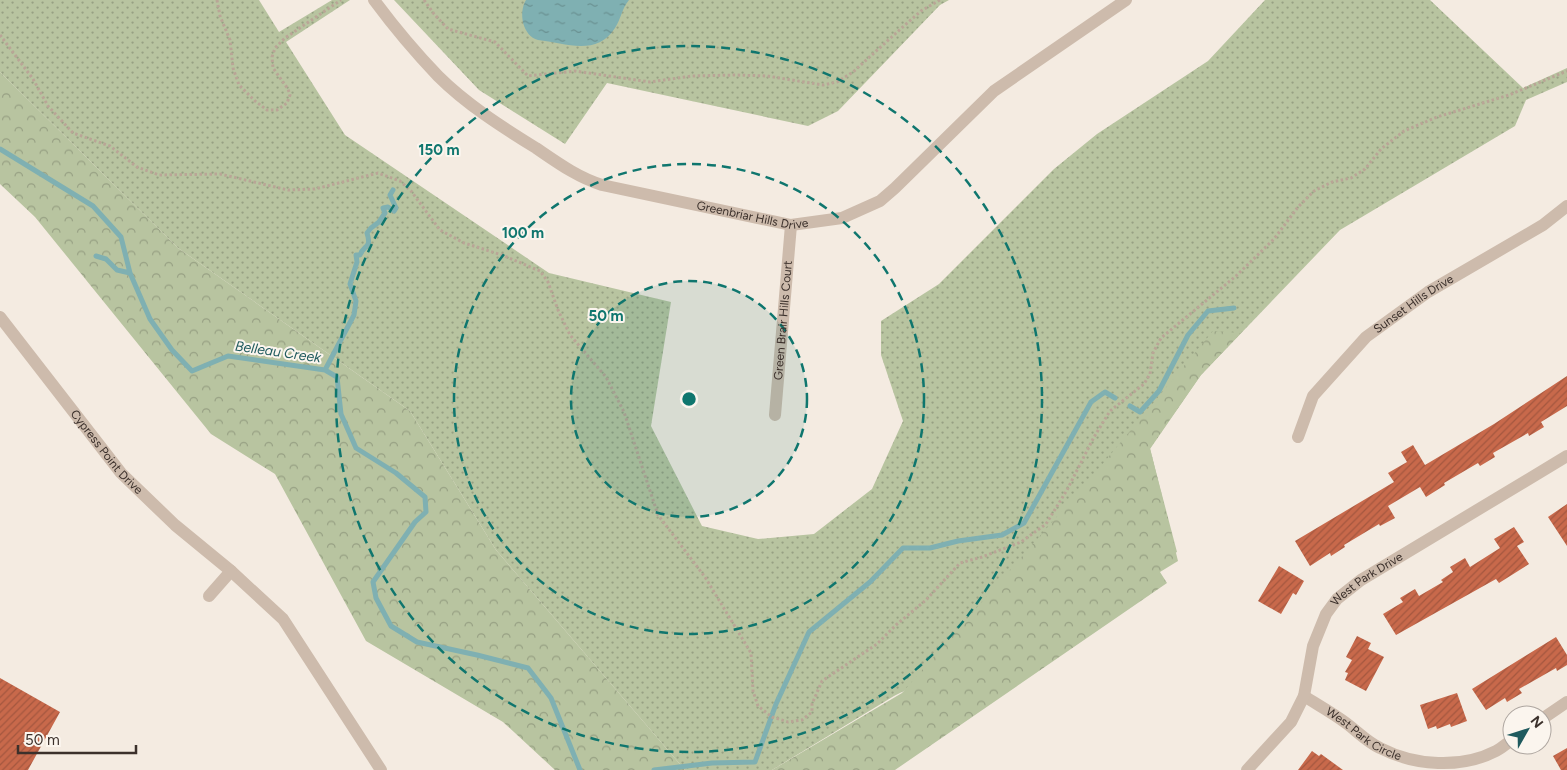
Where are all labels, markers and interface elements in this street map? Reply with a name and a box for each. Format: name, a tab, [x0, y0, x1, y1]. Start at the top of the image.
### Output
text: 150 m	[418, 141, 460, 159]
street label: Greenbriar Hills Drive	[695, 198, 810, 232]
text: 100 m	[502, 224, 544, 242]
street label: Green Brair Hills Court	[771, 260, 795, 381]
street label: Sunset Hills Drive	[1371, 271, 1456, 336]
text: 50 m	[588, 307, 624, 325]
water label: Belleau Creek	[234, 338, 323, 367]
centre of rings	[680, 390, 698, 408]
street label: Cypress Point Drive	[68, 407, 146, 497]
street label: West Park Drive	[1328, 549, 1406, 608]
street label: West Park Circle	[1323, 704, 1404, 763]
north arrow	[1502, 705, 1552, 755]
text: N	[1527, 713, 1547, 732]
scale bar	[18, 722, 135, 754]
text: 50 m	[25, 731, 60, 749]

